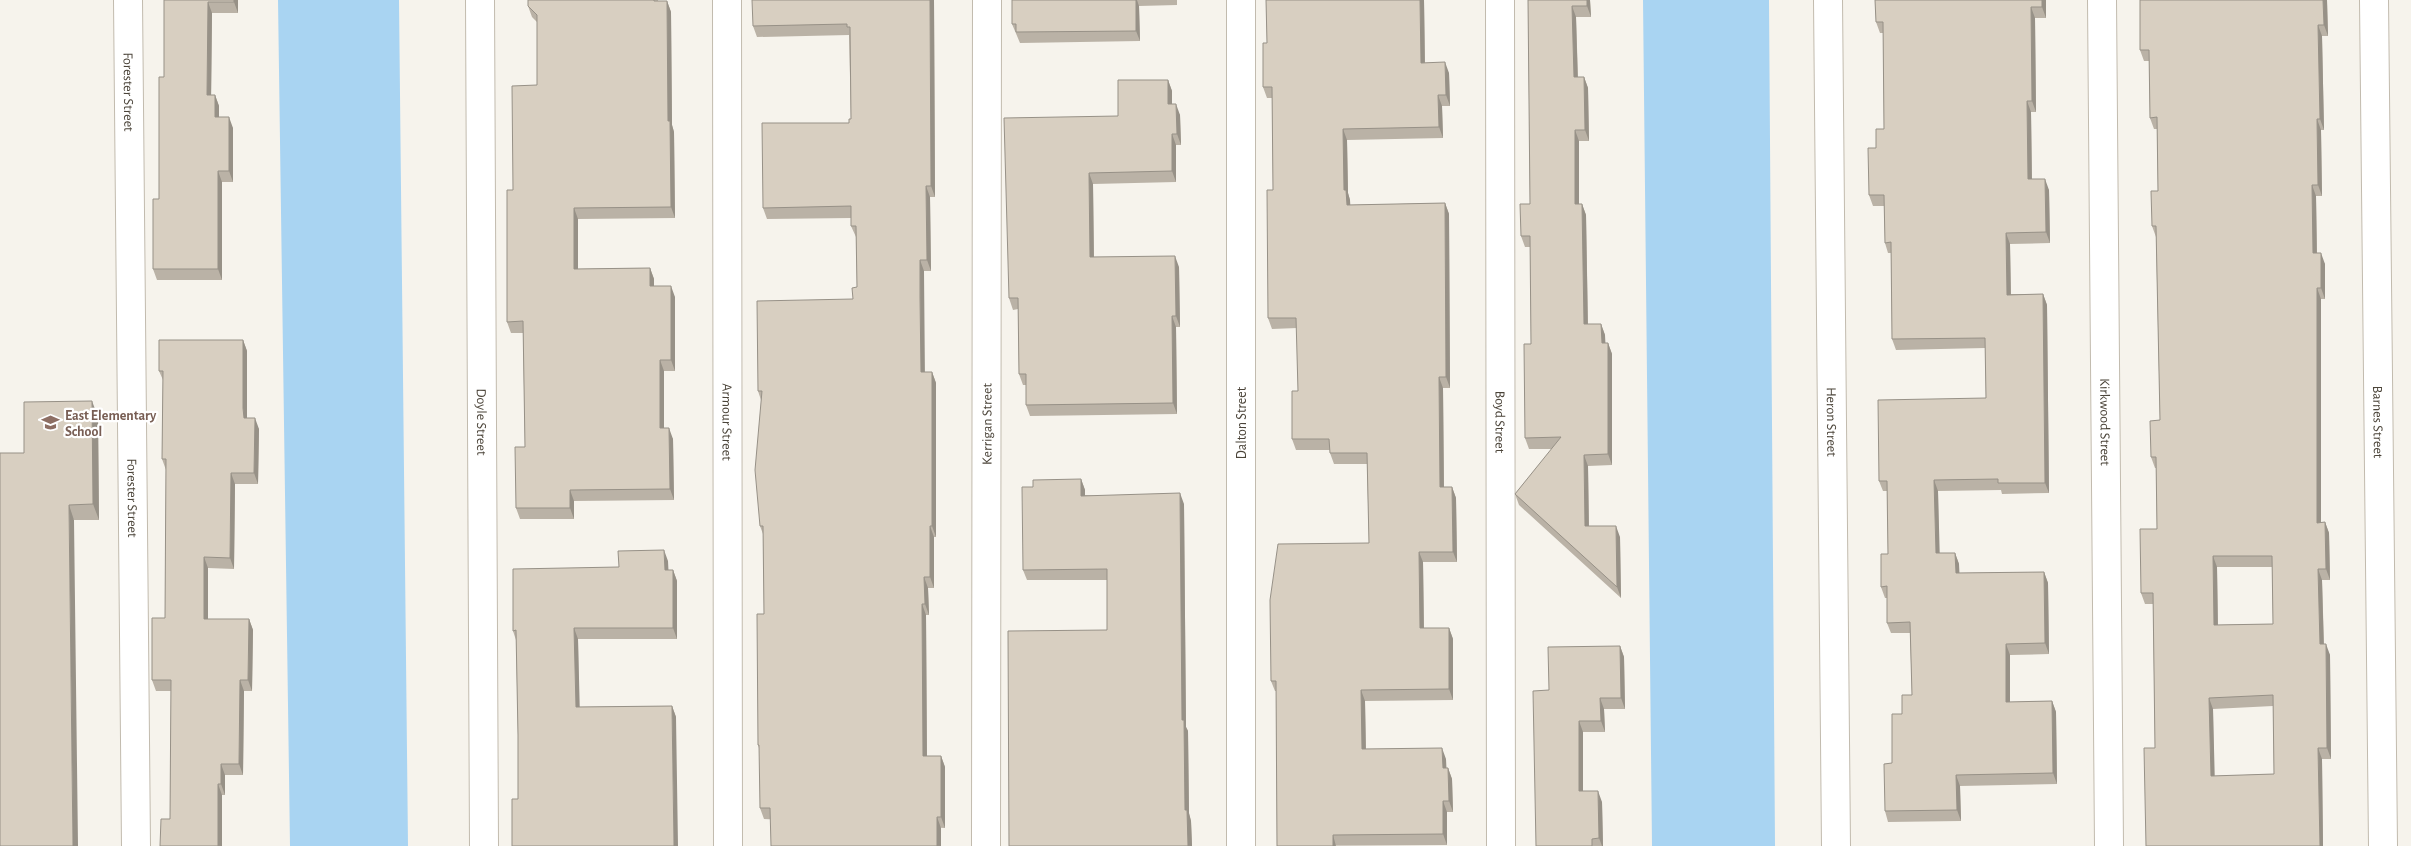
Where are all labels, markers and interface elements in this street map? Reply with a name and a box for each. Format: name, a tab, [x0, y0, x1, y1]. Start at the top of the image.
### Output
street label: Forester Street	[120, 52, 135, 132]
street label: Kirkwood Street	[2097, 378, 2112, 466]
street label: Armour Street	[719, 383, 734, 461]
street label: Kerrigan Street	[980, 383, 995, 465]
street label: Dalton Street	[1235, 386, 1249, 459]
street label: Barnes Street	[2370, 386, 2385, 459]
street label: Heron Street	[1824, 387, 1838, 457]
street label: Doyle Street	[474, 388, 488, 456]
street label: Boyd Street	[1492, 391, 1507, 454]
place label: East Elementary School	[65, 409, 157, 439]
school or university icon: East Elementary School	[41, 413, 61, 433]
street label: Forester Street	[124, 458, 139, 538]

